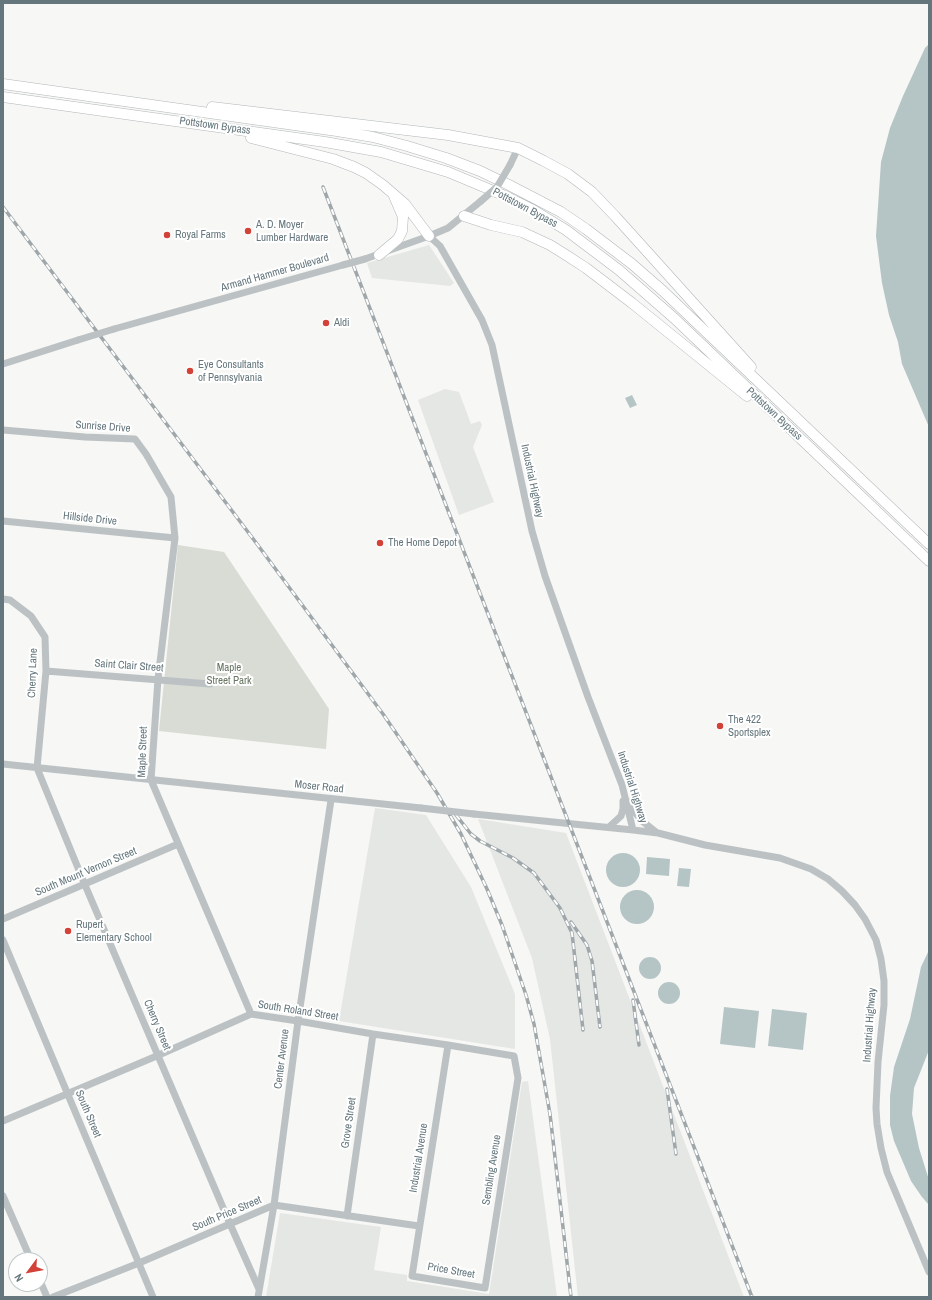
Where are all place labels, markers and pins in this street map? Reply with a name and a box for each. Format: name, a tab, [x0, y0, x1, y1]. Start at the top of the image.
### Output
place label: A. D. Moyer Lumber Hardware	[256, 218, 328, 244]
marker: A. D. Moyer Lumber Hardware	[243, 226, 253, 236]
place label: Royal Farms	[175, 228, 226, 242]
marker: Royal Farms	[162, 230, 172, 240]
place label: Aldi	[334, 316, 350, 330]
marker: Aldi	[321, 318, 331, 328]
place label: Eye Consultants of Pennsylvania	[198, 358, 264, 384]
marker: Eye Consultants of Pennsylvania	[185, 366, 195, 376]
place label: The Home Depot	[388, 536, 457, 550]
marker: The Home Depot	[375, 538, 385, 548]
place label: The 422 Sportsplex	[728, 713, 771, 739]
marker: The 422 Sportsplex	[715, 721, 725, 731]
place label: Rupert Elementary School	[76, 918, 152, 944]
marker: Rupert Elementary School	[63, 926, 73, 936]

